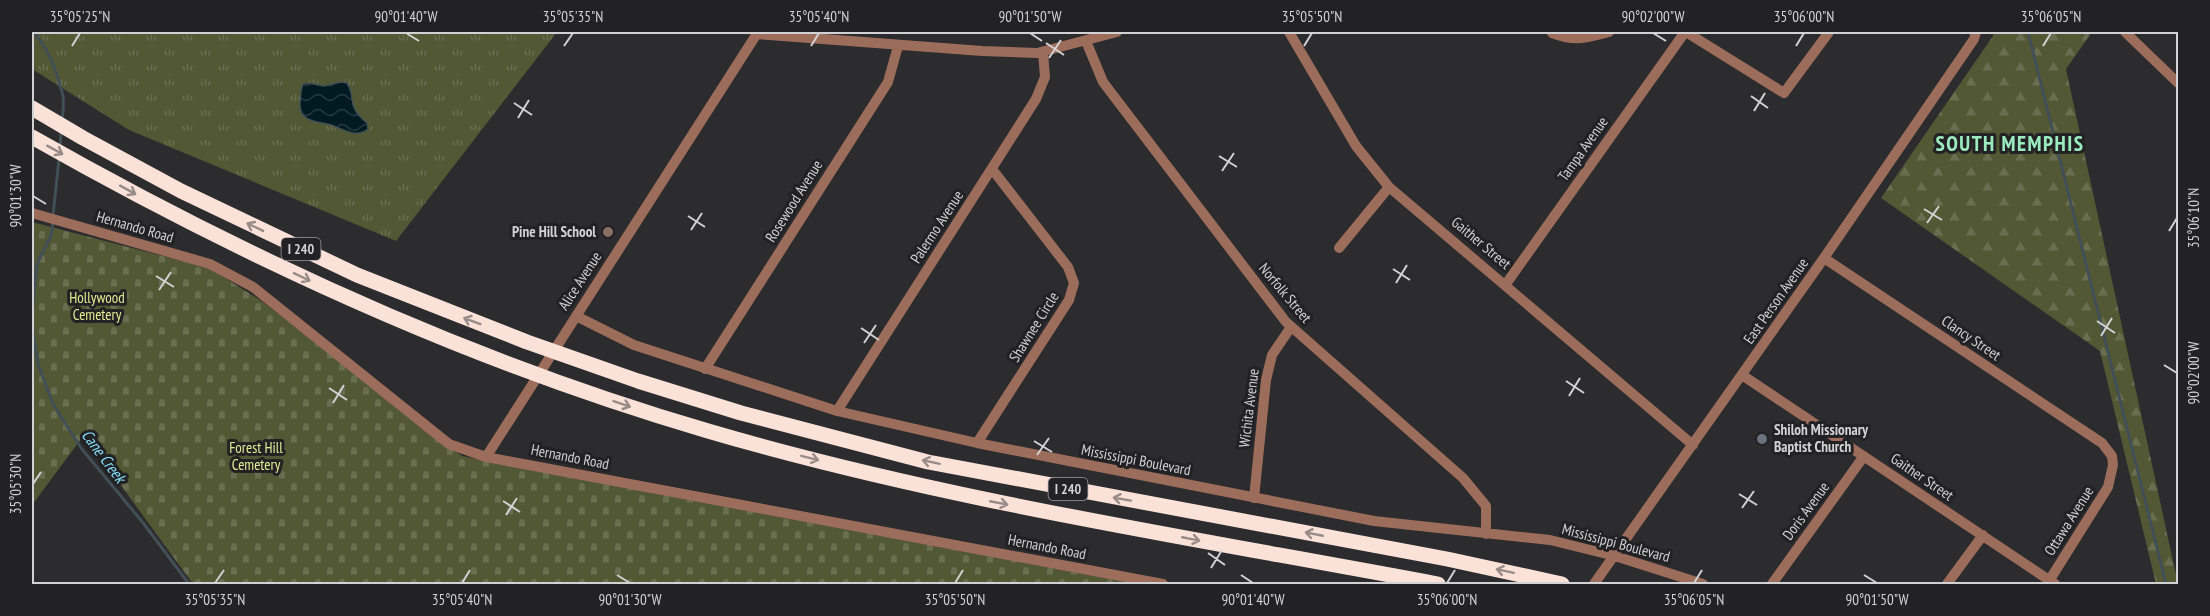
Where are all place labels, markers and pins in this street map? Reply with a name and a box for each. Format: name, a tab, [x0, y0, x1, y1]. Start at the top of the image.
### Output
place label: Pine Hill School	[512, 222, 596, 241]
marker: Pine Hill School	[601, 225, 615, 239]
place label: Shiloh Missionary Baptist Church	[1774, 420, 1869, 456]
marker: Shiloh Missionary Baptist Church	[1755, 432, 1769, 446]

